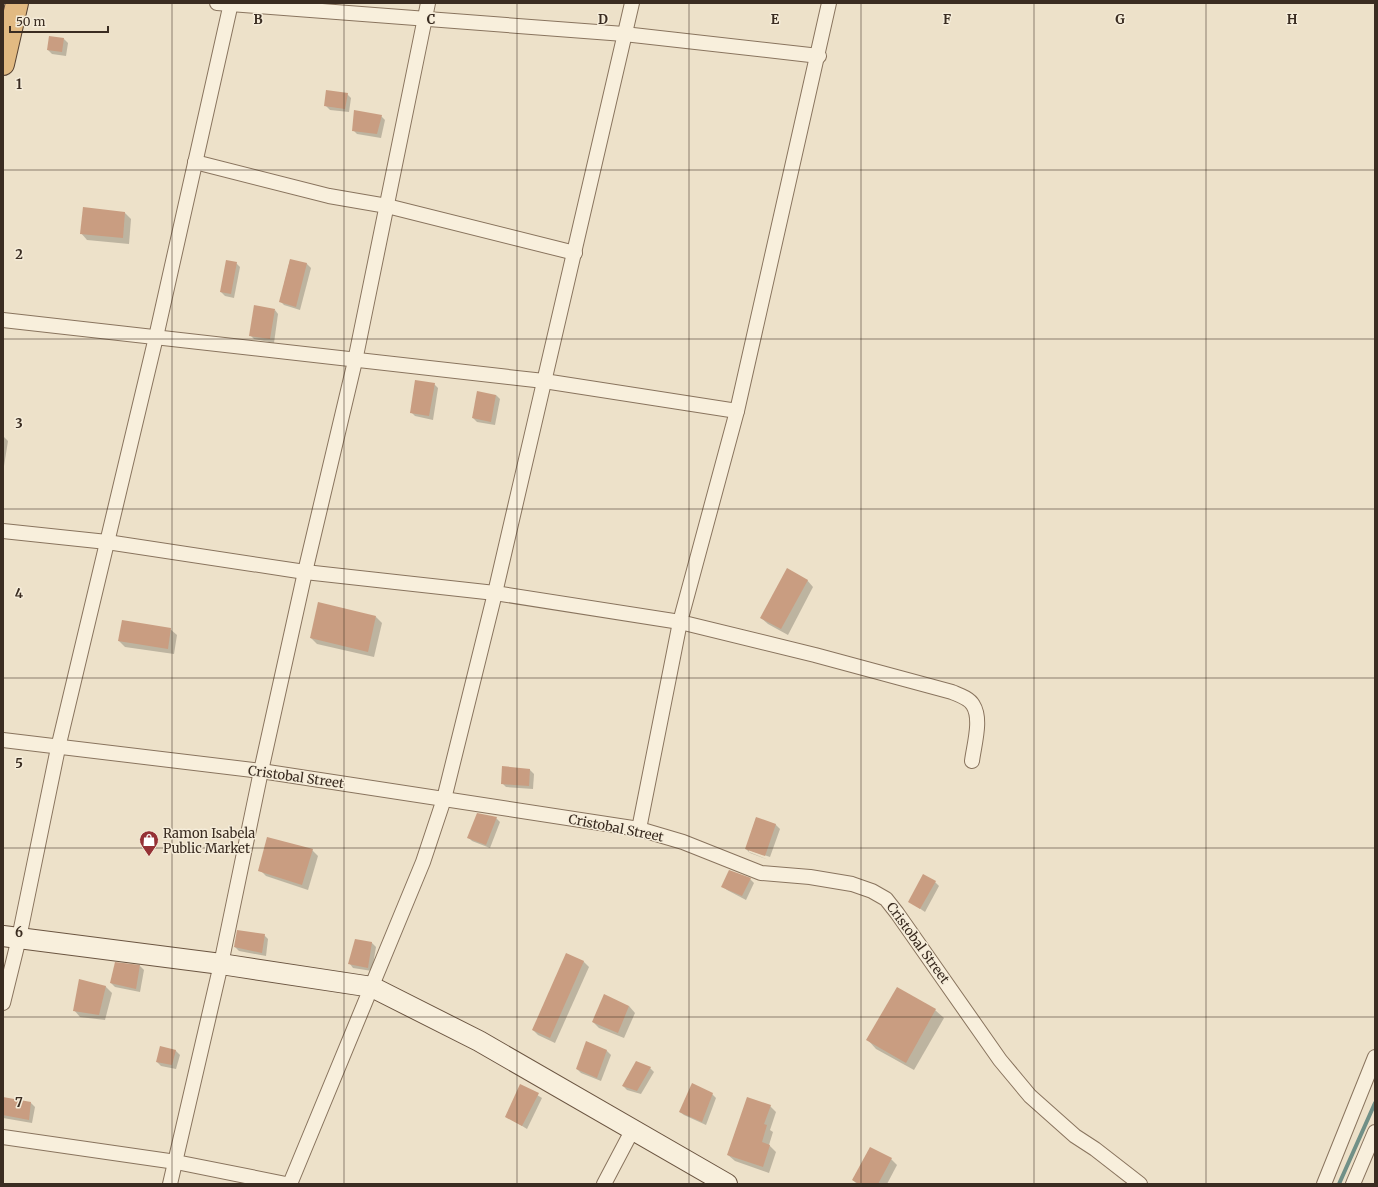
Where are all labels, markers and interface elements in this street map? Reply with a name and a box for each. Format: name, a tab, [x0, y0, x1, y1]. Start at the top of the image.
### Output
scale bar	[10, 8, 108, 34]
text: B	[253, 11, 263, 28]
text: C	[427, 11, 436, 28]
text: D	[598, 11, 608, 28]
text: E	[771, 11, 780, 28]
text: F	[943, 11, 951, 28]
text: G	[1115, 11, 1125, 28]
text: H	[1287, 11, 1298, 28]
text: 50 m	[16, 14, 45, 29]
text: 1	[16, 76, 22, 93]
text: 2	[15, 246, 23, 263]
text: 3	[15, 415, 23, 432]
text: 4	[15, 585, 24, 602]
text: 5	[15, 755, 23, 772]
street label: Cristobal Street	[247, 762, 345, 792]
street label: Cristobal Street	[567, 810, 665, 846]
place label: Ramon Isabela Public Market	[163, 825, 255, 857]
shop icon: Ramon Isabela Public Market	[138, 829, 160, 857]
street label: Cristobal Street	[883, 899, 953, 987]
text: 6	[15, 924, 23, 941]
text: 7	[15, 1094, 23, 1111]

